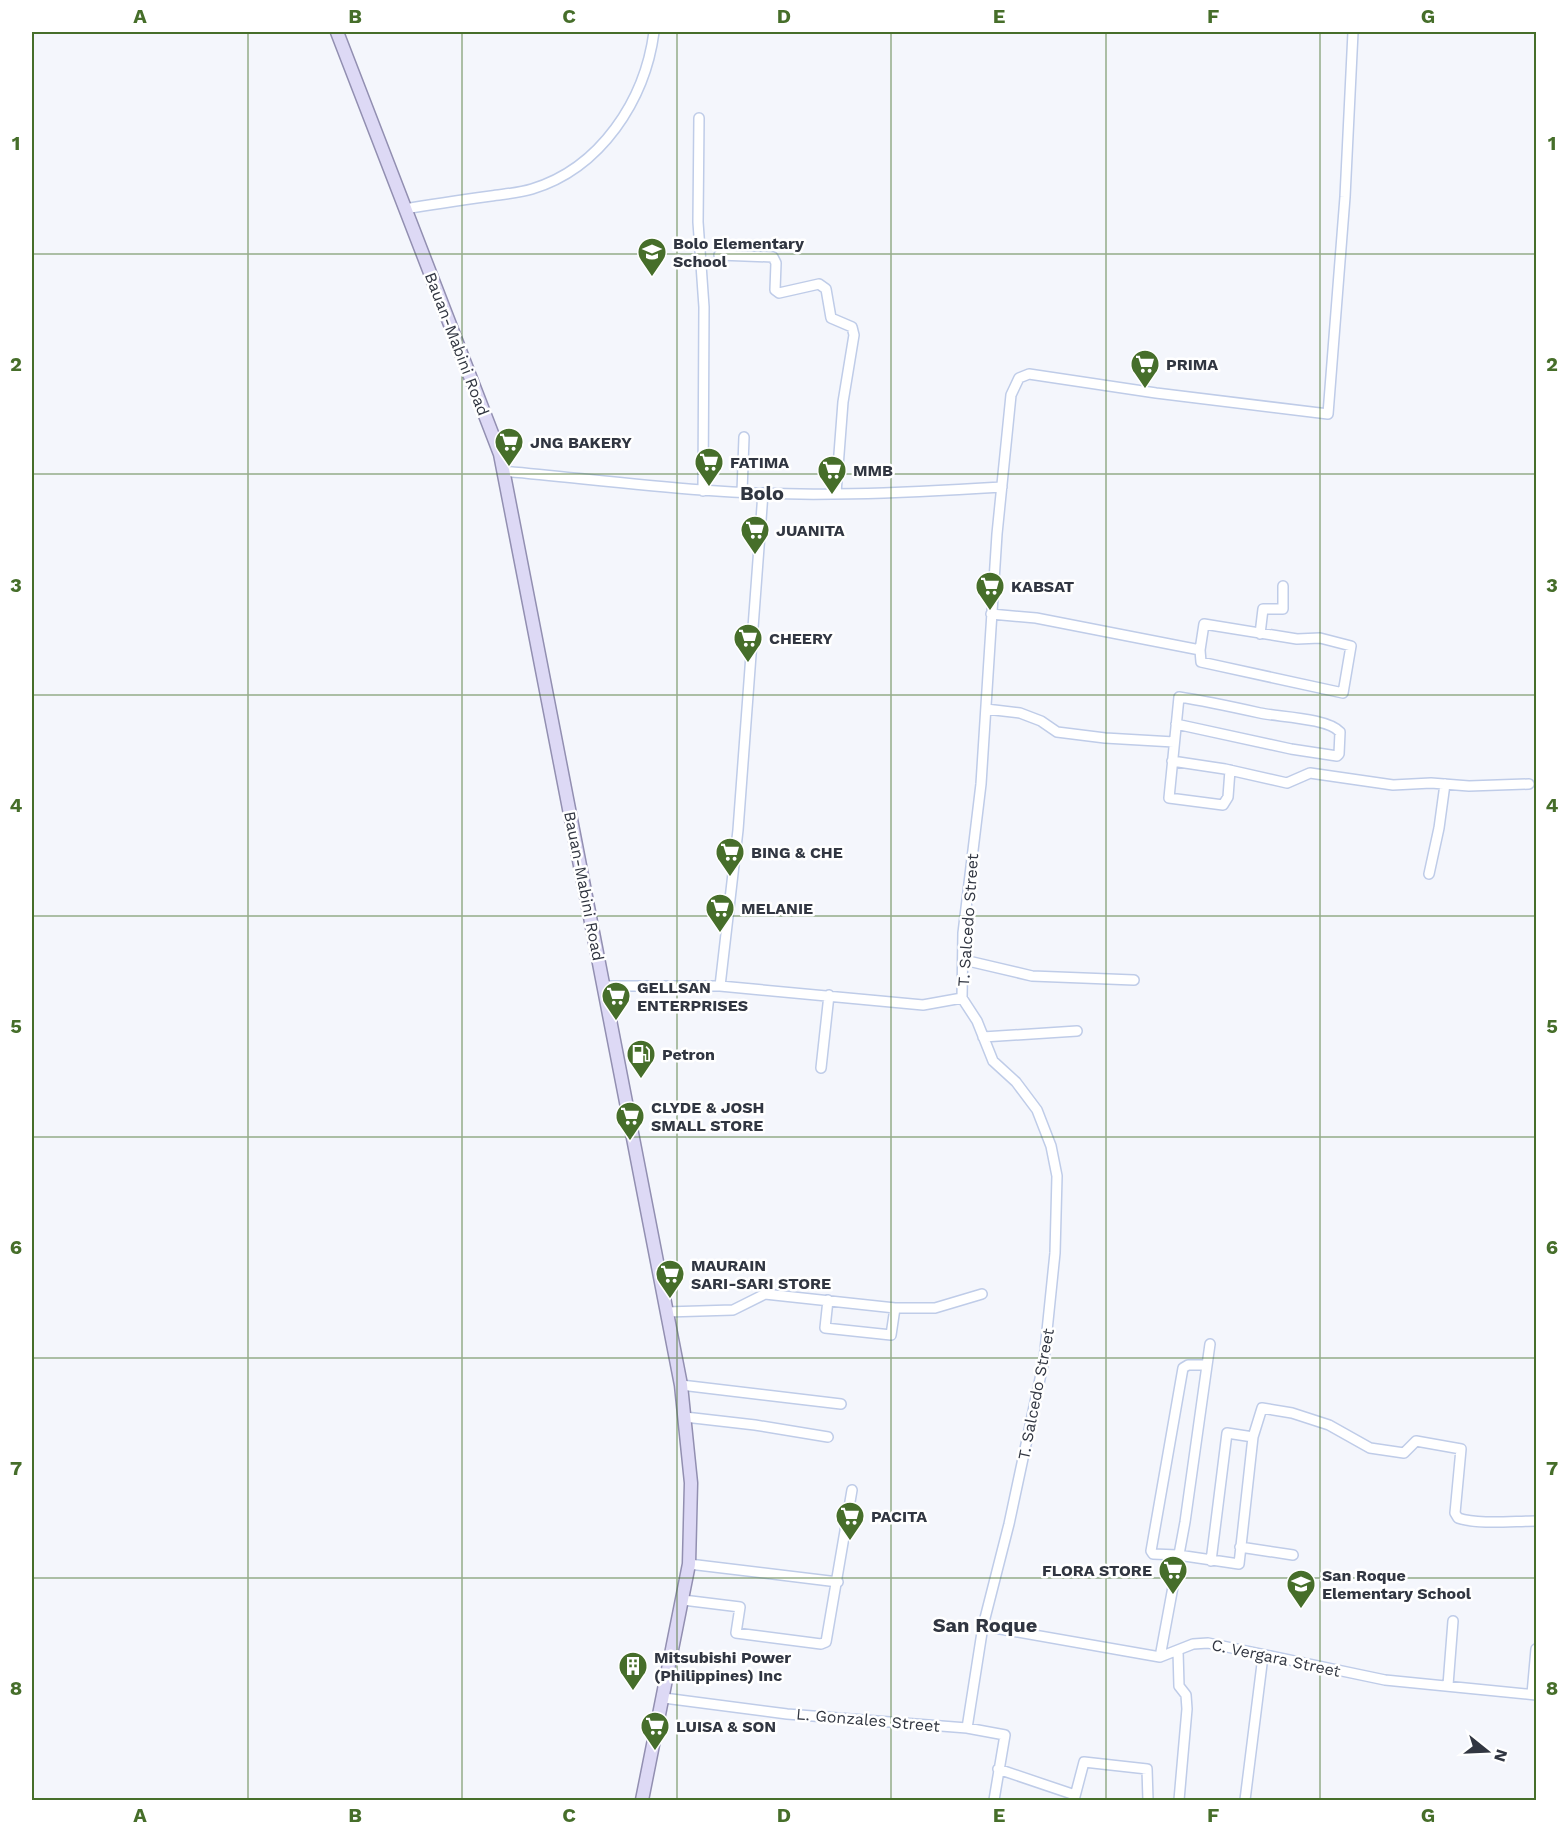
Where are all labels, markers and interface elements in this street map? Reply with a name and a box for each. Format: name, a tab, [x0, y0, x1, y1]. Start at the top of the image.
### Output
text: A	[133, 4, 147, 28]
text: B	[348, 4, 362, 28]
text: C	[562, 4, 576, 28]
text: D	[777, 4, 791, 28]
text: E	[993, 4, 1005, 28]
text: F	[1207, 4, 1219, 28]
text: G	[1421, 4, 1435, 28]
text: 1	[12, 131, 20, 155]
text: 1	[1548, 131, 1556, 155]
place label: Bolo Elementary School	[673, 234, 805, 271]
school or university icon: Bolo Elementary School	[636, 236, 668, 278]
street label: Bauan-Mabini Road	[421, 270, 493, 418]
supermarket icon: PRIMA	[1129, 348, 1161, 390]
text: 2	[10, 352, 22, 376]
text: 2	[1546, 352, 1558, 376]
place label: PRIMA	[1166, 355, 1218, 374]
supermarket icon: JNG BAKERY	[493, 426, 525, 468]
place label: JNG BAKERY	[530, 433, 632, 452]
supermarket icon: FATIMA	[693, 446, 725, 488]
place label: FATIMA	[730, 453, 789, 472]
supermarket icon: MMB	[816, 454, 848, 496]
place label: MMB	[853, 461, 893, 480]
district label: Bolo	[740, 481, 784, 505]
supermarket icon: JUANITA	[739, 514, 771, 556]
place label: JUANITA	[776, 521, 845, 540]
supermarket icon: KABSAT	[974, 570, 1006, 612]
text: 3	[10, 573, 22, 597]
text: 3	[1546, 573, 1558, 597]
place label: KABSAT	[1011, 577, 1075, 596]
supermarket icon: CHEERY	[732, 622, 764, 664]
place label: CHEERY	[769, 629, 833, 648]
text: 4	[10, 793, 23, 817]
text: 4	[1546, 793, 1559, 817]
street label: Bauan-Mabini Road	[560, 810, 608, 962]
supermarket icon: BING & CHE	[714, 836, 746, 878]
place label: BING & CHE	[751, 843, 843, 862]
street label: T. Salcedo Street	[954, 853, 982, 987]
supermarket icon: MELANIE	[704, 892, 736, 934]
place label: MELANIE	[741, 899, 813, 918]
place label: GELLSAN ENTERPRISES	[637, 978, 748, 1015]
supermarket icon: GELLSAN ENTERPRISES	[600, 980, 632, 1022]
text: 5	[10, 1014, 22, 1038]
text: 5	[1546, 1014, 1558, 1038]
fuel station icon: Petron	[625, 1038, 657, 1080]
place label: Petron	[662, 1045, 715, 1064]
place label: CLYDE & JOSH SMALL STORE	[651, 1098, 764, 1135]
supermarket icon: CLYDE & JOSH SMALL STORE	[614, 1100, 646, 1142]
text: 6	[10, 1235, 22, 1259]
text: 6	[1546, 1235, 1558, 1259]
place label: MAURAIN SARI-SARI STORE	[691, 1256, 831, 1293]
supermarket icon: MAURAIN SARI-SARI STORE	[654, 1258, 686, 1300]
street label: T. Salcedo Street	[1014, 1326, 1058, 1461]
text: 7	[10, 1456, 22, 1480]
text: 7	[1546, 1456, 1558, 1480]
supermarket icon: PACITA	[834, 1500, 866, 1542]
place label: PACITA	[871, 1507, 927, 1526]
supermarket icon: FLORA STORE	[1157, 1554, 1189, 1596]
place label: FLORA STORE	[1042, 1561, 1152, 1580]
place label: San Roque Elementary School	[1322, 1566, 1472, 1603]
school or university icon: San Roque Elementary School	[1285, 1568, 1317, 1610]
district label: San Roque	[933, 1613, 1037, 1637]
street label: C. Vergara Street	[1210, 1635, 1342, 1681]
place label: Mitsubishi Power (Philippines) Inc	[654, 1648, 791, 1685]
building icon: Mitsubishi Power (Philippines) Inc	[617, 1650, 649, 1692]
text: 8	[10, 1676, 22, 1700]
text: 8	[1546, 1676, 1558, 1700]
street label: L. Gonzales Street	[795, 1704, 941, 1736]
supermarket icon: LUISA & SON	[639, 1710, 671, 1752]
place label: LUISA & SON	[676, 1717, 776, 1736]
north arrow	[1457, 1721, 1517, 1781]
text: N	[1490, 1747, 1512, 1764]
text: A	[133, 1803, 147, 1827]
text: B	[348, 1803, 362, 1827]
text: C	[562, 1803, 576, 1827]
text: D	[777, 1803, 791, 1827]
text: E	[993, 1803, 1005, 1827]
text: F	[1207, 1803, 1219, 1827]
text: G	[1421, 1803, 1435, 1827]

